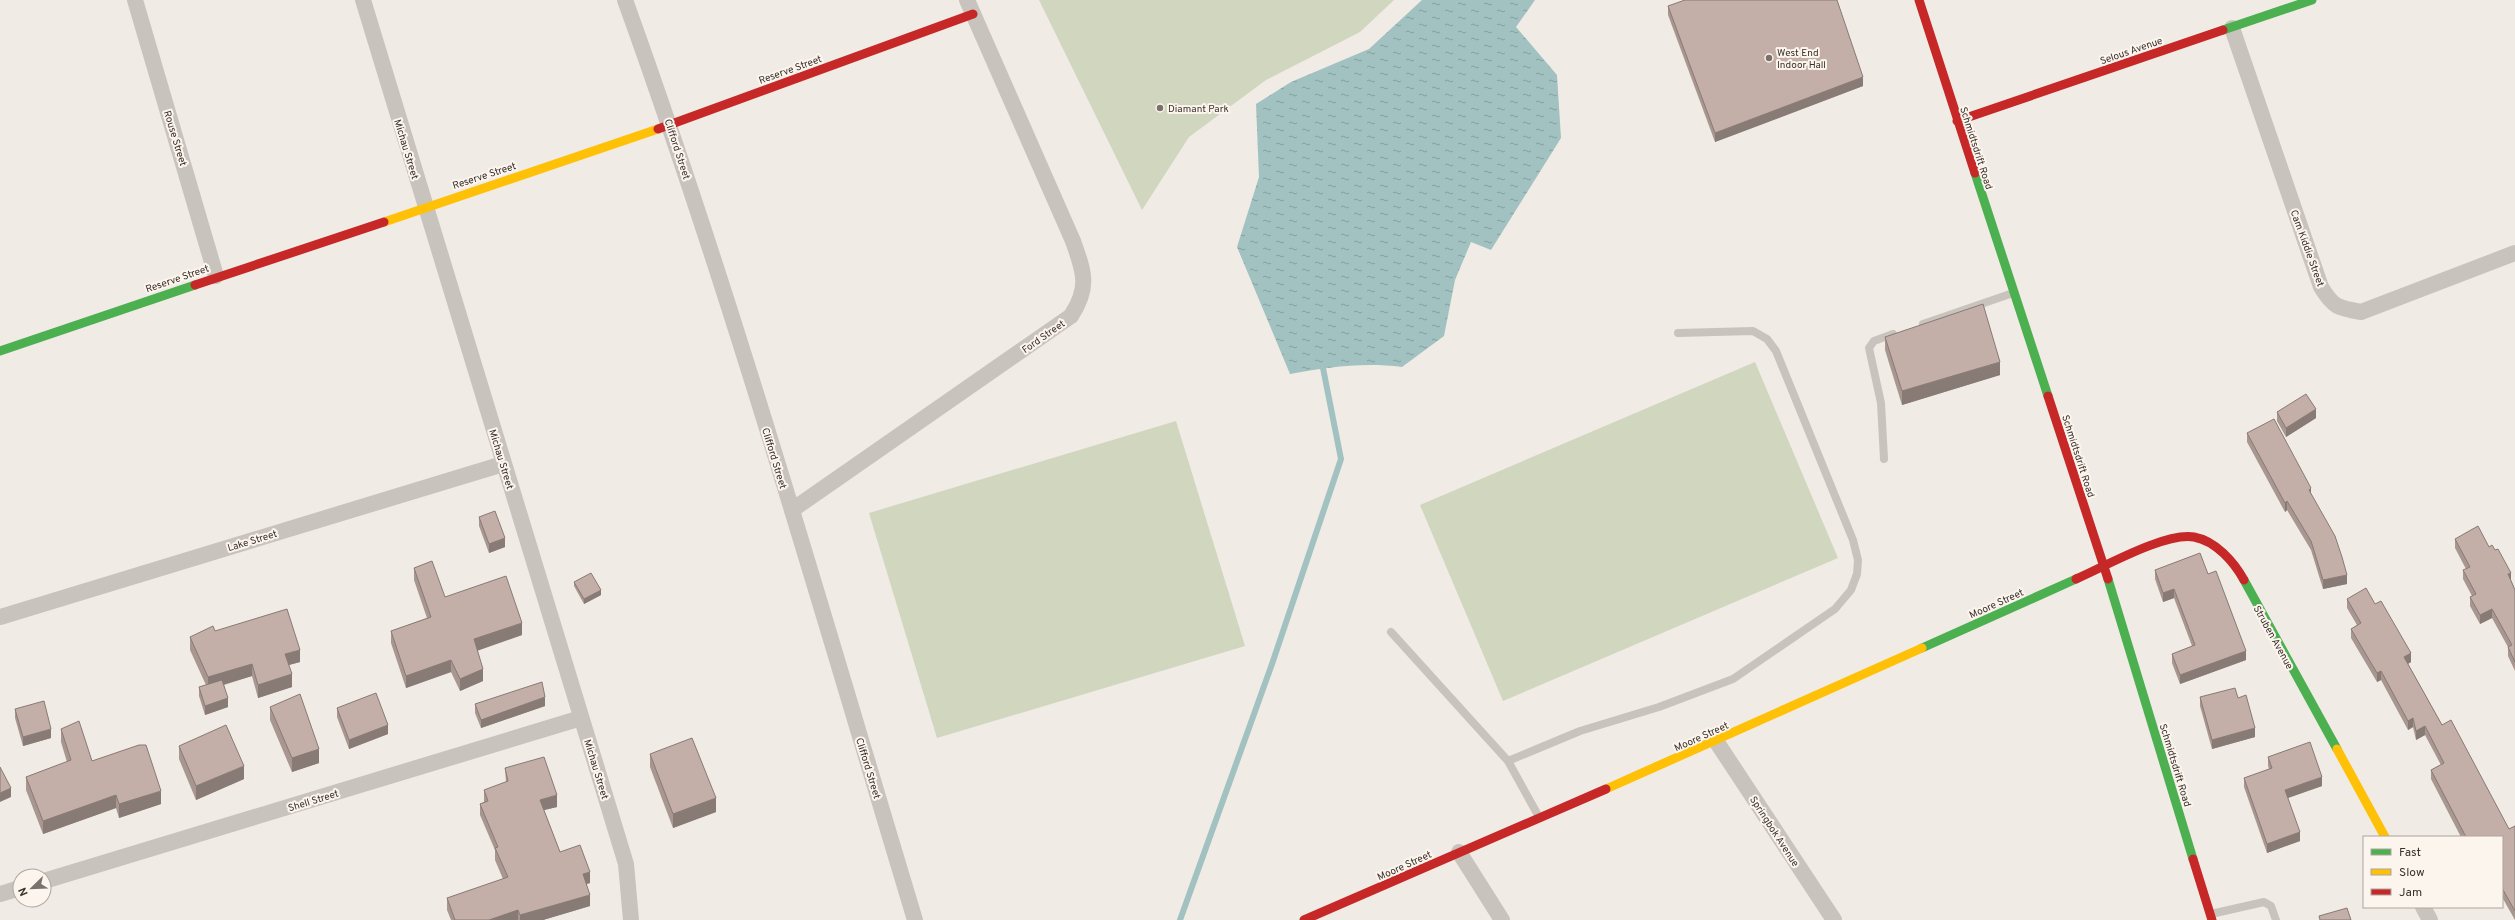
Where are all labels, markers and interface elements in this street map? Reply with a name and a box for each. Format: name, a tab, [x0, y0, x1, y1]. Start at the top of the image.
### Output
street label: Selous Avenue	[2099, 35, 2164, 68]
place label: West End Indoor Hall	[1777, 47, 1826, 72]
street label: Reserve Street	[757, 53, 824, 88]
marker: West End Indoor Hall	[1764, 53, 1774, 63]
marker: Diamant Park	[1155, 103, 1165, 113]
place label: Diamant Park	[1168, 103, 1229, 116]
street label: Schmidtsdrift Road	[1956, 105, 1995, 191]
street label: Rouse Street	[160, 109, 189, 168]
street label: Clifford Street	[661, 117, 693, 182]
street label: Michau Street	[390, 118, 421, 181]
street label: Reserve Street	[451, 160, 518, 193]
street label: Cam Kiddie Street	[2287, 208, 2327, 289]
street label: Reserve Street	[144, 262, 211, 296]
street label: Ford Street	[1020, 318, 1068, 357]
street label: Schmidtsdrift Road	[2058, 413, 2097, 499]
street label: Clifford Street	[758, 426, 789, 491]
street label: Michau Street	[485, 428, 516, 491]
street label: Lake Street	[226, 528, 279, 555]
street label: Moore Street	[1967, 587, 2026, 622]
street label: Struben Avenue	[2250, 604, 2296, 672]
street label: Moore Street	[1672, 720, 1731, 755]
street label: Schmidtsdrift Road	[2156, 722, 2193, 809]
street label: Clifford Street	[852, 736, 883, 801]
street label: Michau Street	[580, 738, 611, 801]
street label: Shell Street	[287, 788, 341, 815]
street label: Springbok Avenue	[1746, 794, 1801, 870]
legend	[2363, 836, 2503, 908]
text: Fast	[2399, 845, 2421, 861]
street label: Moore Street	[1375, 849, 1434, 884]
text: Slow	[2399, 865, 2425, 881]
north arrow	[12, 868, 52, 908]
text: N	[16, 885, 32, 898]
text: Jam	[2399, 885, 2422, 901]

